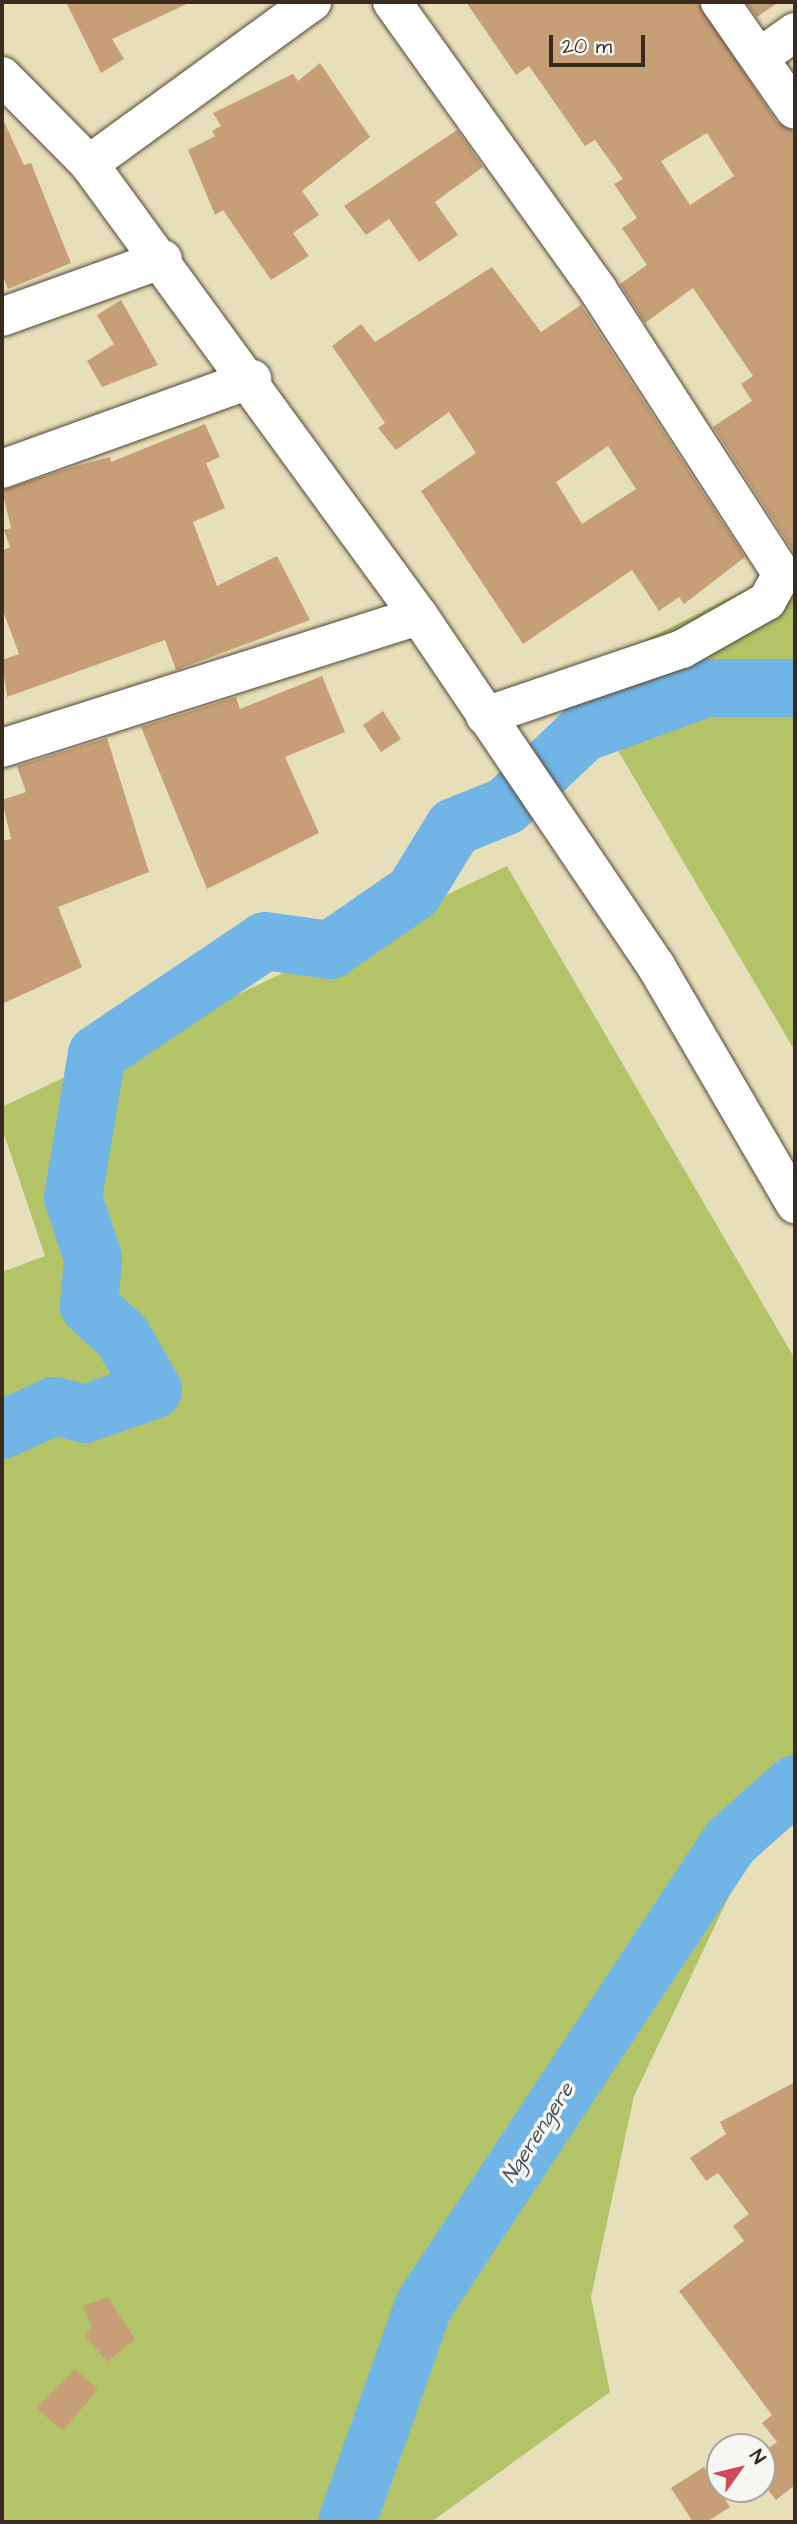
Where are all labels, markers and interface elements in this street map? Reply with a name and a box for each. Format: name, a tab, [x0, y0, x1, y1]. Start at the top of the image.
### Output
scale bar	[552, 21, 648, 65]
text: 20 m	[562, 32, 612, 61]
water label: Ngerengere	[496, 2078, 580, 2188]
north arrow	[706, 2433, 776, 2503]
text: N	[743, 2445, 772, 2470]

